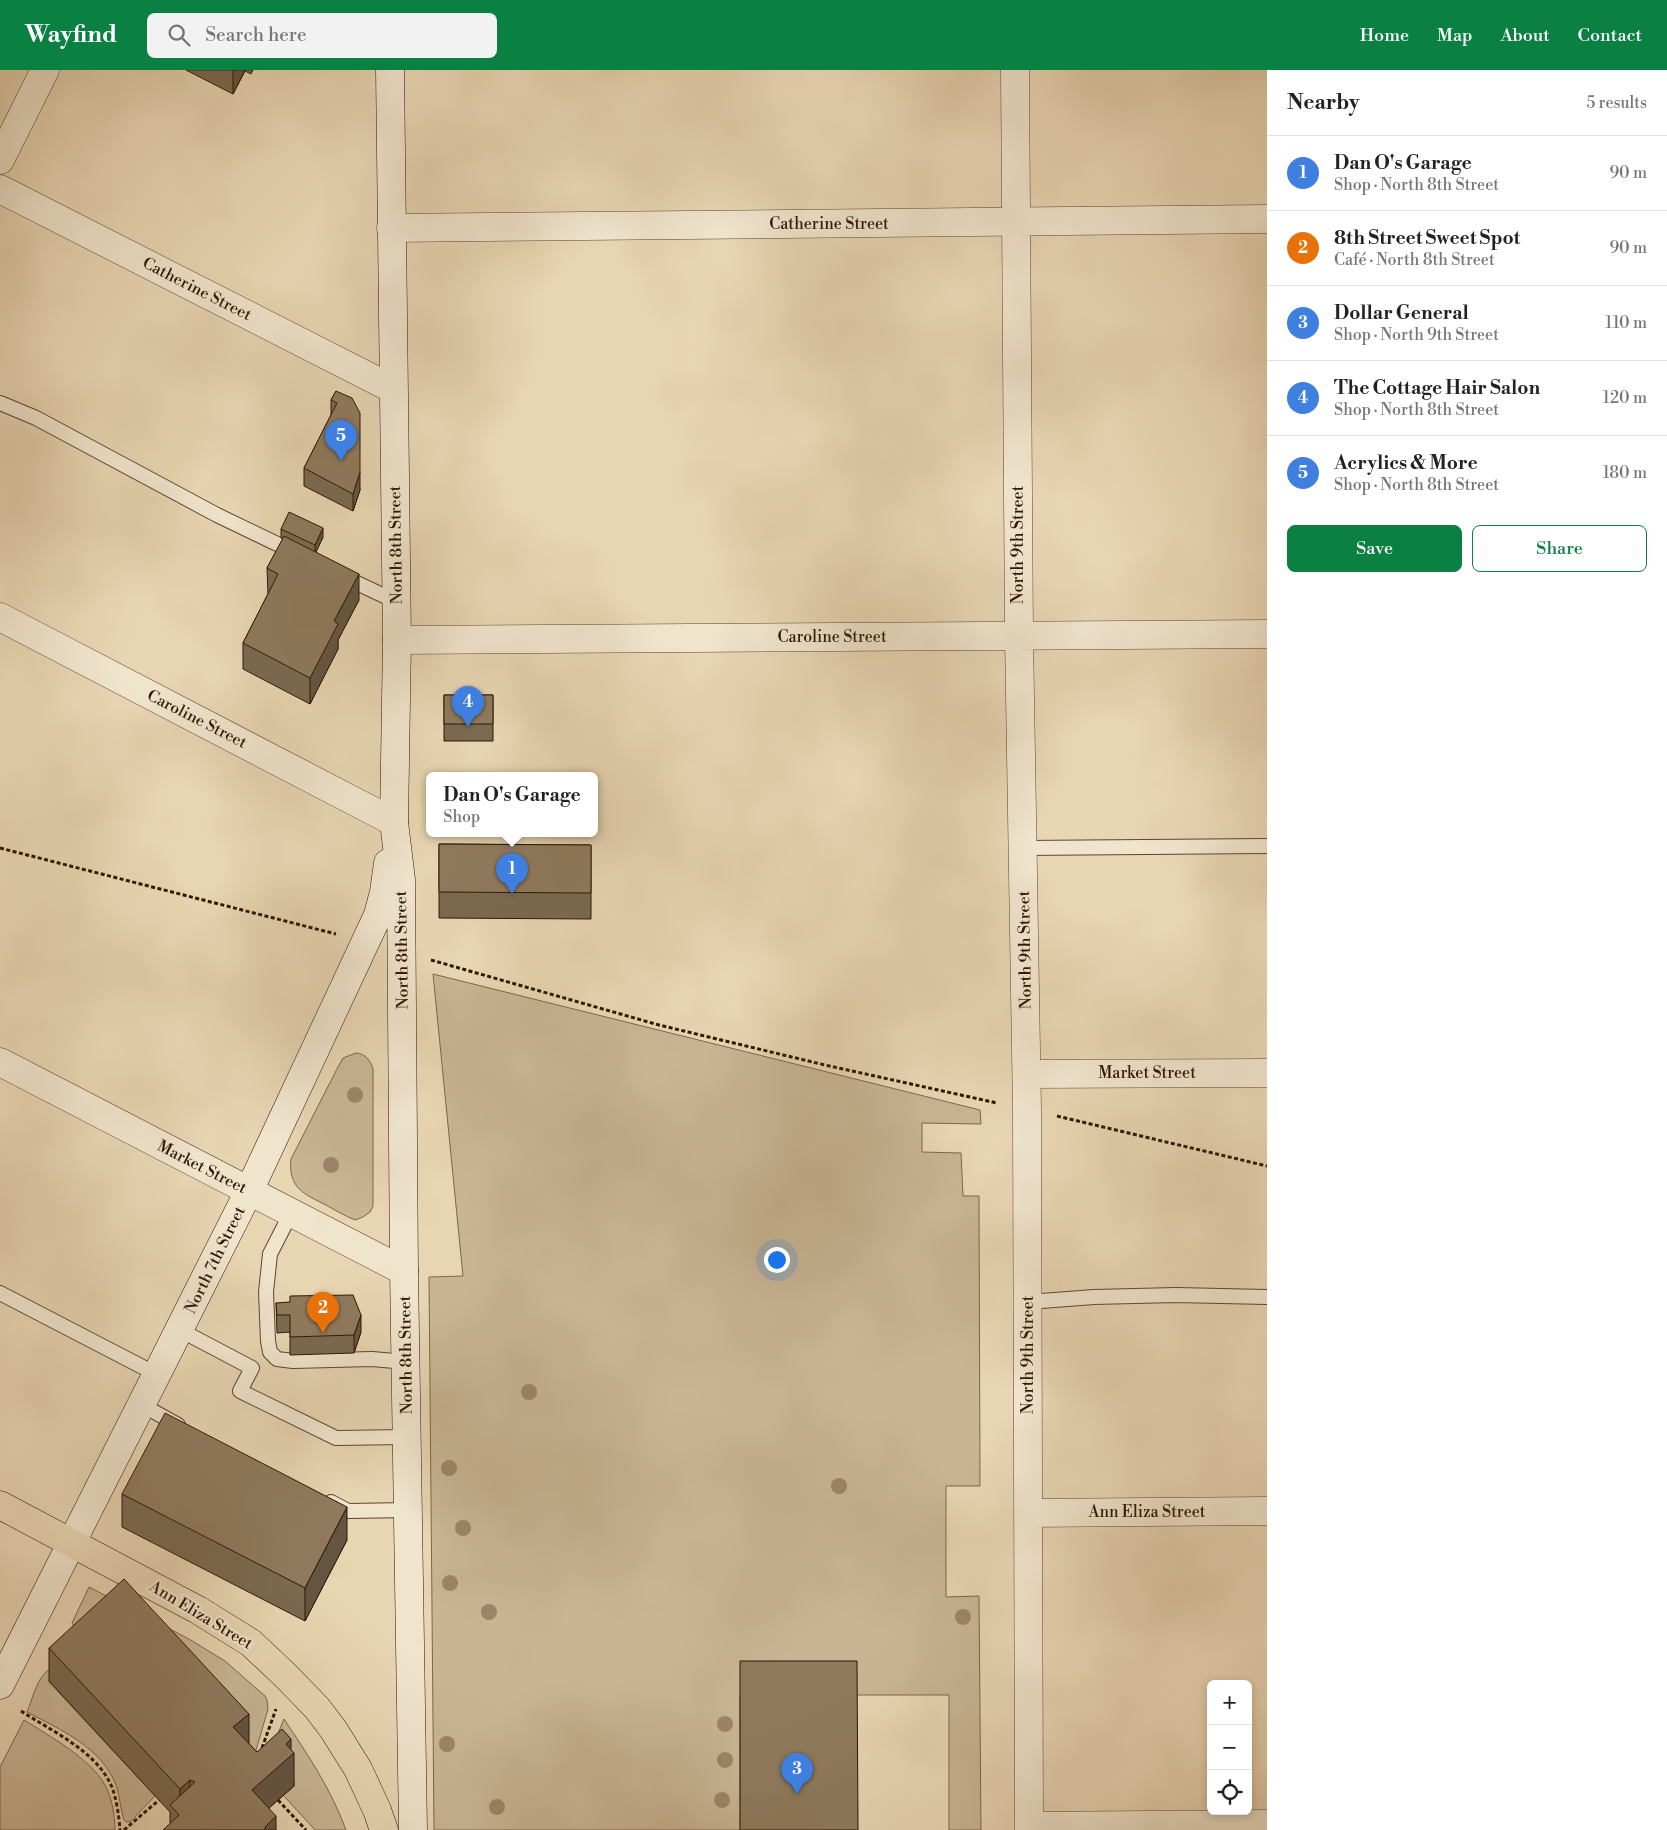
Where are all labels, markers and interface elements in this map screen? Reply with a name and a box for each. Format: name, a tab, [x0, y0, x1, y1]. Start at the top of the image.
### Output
search box	[147, 13, 497, 58]
text: Wayfind	[25, 20, 117, 50]
icon: search	[165, 21, 193, 49]
text: Search here	[205, 23, 307, 47]
text: Home	[1360, 24, 1409, 47]
text: Map	[1437, 24, 1473, 47]
text: About	[1501, 24, 1550, 47]
text: Contact	[1578, 24, 1642, 47]
text: Nearby	[1287, 90, 1360, 116]
text: 5 results	[1586, 93, 1647, 113]
text: Dan O's Garage	[1334, 151, 1472, 175]
text: 1	[1299, 163, 1307, 183]
text: 90 m	[1609, 163, 1647, 183]
text: Shop · North 8th Street	[1334, 175, 1499, 195]
street label: Catherine Street	[769, 214, 889, 234]
text: 8th Street Sweet Spot	[1334, 226, 1520, 250]
text: 2	[1298, 238, 1308, 258]
text: 90 m	[1609, 238, 1647, 258]
text: Café · North 8th Street	[1334, 250, 1495, 270]
street label: Catherine Street	[139, 253, 255, 325]
text: Dollar General	[1334, 301, 1469, 325]
text: 3	[1298, 313, 1308, 333]
text: 110 m	[1605, 313, 1647, 333]
text: Shop · North 9th Street	[1334, 325, 1499, 345]
text: The Cottage Hair Salon	[1334, 376, 1540, 400]
text: 4	[1298, 388, 1308, 408]
text: 120 m	[1603, 388, 1647, 408]
text: Shop · North 8th Street	[1334, 400, 1499, 420]
pin: 5	[325, 420, 357, 461]
text: Acrylics & More	[1334, 451, 1478, 475]
text: 5	[1298, 463, 1308, 483]
text: 180 m	[1603, 463, 1647, 483]
text: Shop · North 8th Street	[1334, 475, 1499, 495]
street label: North 8th Street	[385, 485, 407, 605]
street label: North 9th Street	[1008, 485, 1028, 604]
button: Save	[1287, 525, 1462, 572]
button: Share	[1472, 525, 1647, 572]
street label: Caroline Street	[777, 627, 887, 647]
street label: Caroline Street	[144, 685, 250, 753]
pin: 4	[452, 686, 484, 727]
popup	[426, 772, 598, 837]
text: Dan O's Garage	[443, 783, 581, 807]
text: Shop	[443, 807, 480, 827]
pin: 1	[496, 853, 528, 894]
street label: North 8th Street	[391, 890, 413, 1010]
street label: North 9th Street	[1014, 890, 1036, 1009]
street label: Market Street	[1098, 1063, 1196, 1083]
street label: Market Street	[154, 1136, 250, 1198]
street label: North 7th Street	[180, 1203, 250, 1317]
your location	[764, 1247, 790, 1273]
pin: 2	[307, 1292, 339, 1333]
street label: North 8th Street	[395, 1295, 417, 1415]
street label: North 9th Street	[1018, 1295, 1038, 1414]
street label: Ann Eliza Street	[1088, 1502, 1206, 1522]
street label: Ann Eliza Street	[145, 1576, 257, 1654]
map controls	[1207, 1680, 1252, 1815]
button: +	[1207, 1680, 1252, 1725]
button: −	[1207, 1725, 1252, 1770]
pin: 3	[781, 1753, 813, 1794]
button: locate	[1207, 1770, 1252, 1815]

